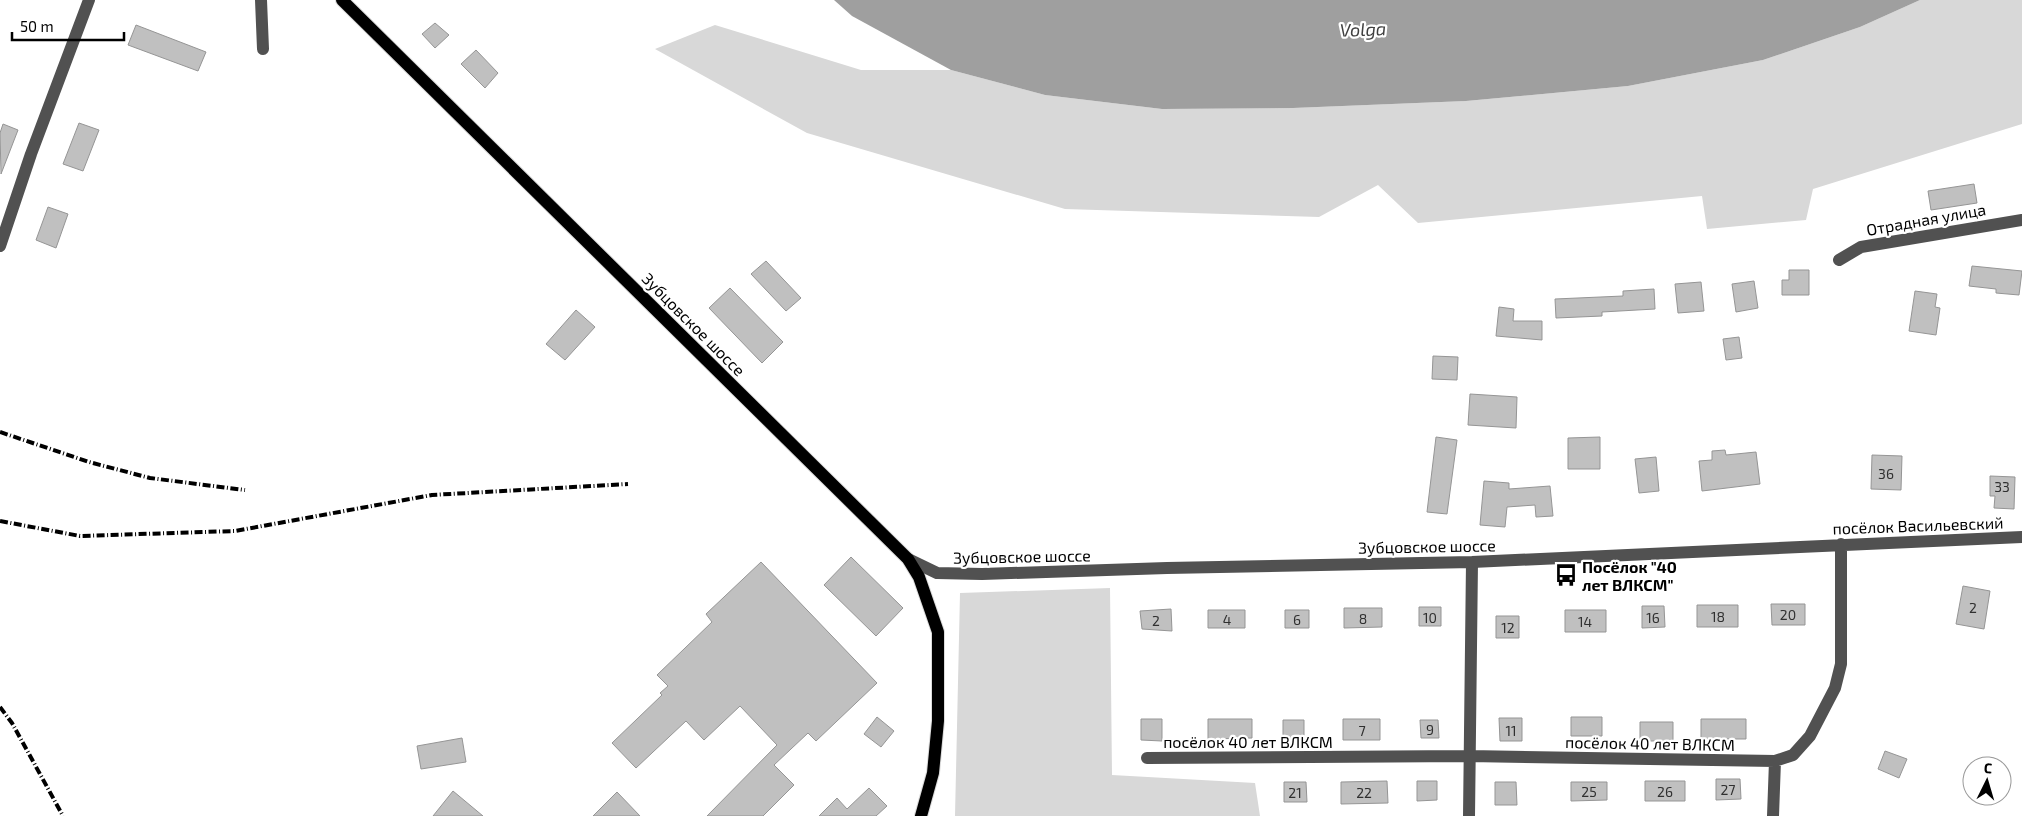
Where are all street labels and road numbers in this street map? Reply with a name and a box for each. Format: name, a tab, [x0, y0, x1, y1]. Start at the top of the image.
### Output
street label: Отрадная улица	[1865, 199, 1987, 240]
street label: Зубцовское шоссе	[638, 269, 749, 380]
street label: посёлок Васильевский	[1832, 513, 2004, 537]
street label: Зубцовское шоссе	[1358, 535, 1496, 558]
street label: Зубцовское шоссе	[953, 545, 1091, 568]
street label: посёлок 40 лет ВЛКСМ	[1163, 732, 1333, 751]
street label: посёлок 40 лет ВЛКСМ	[1565, 732, 1735, 754]

